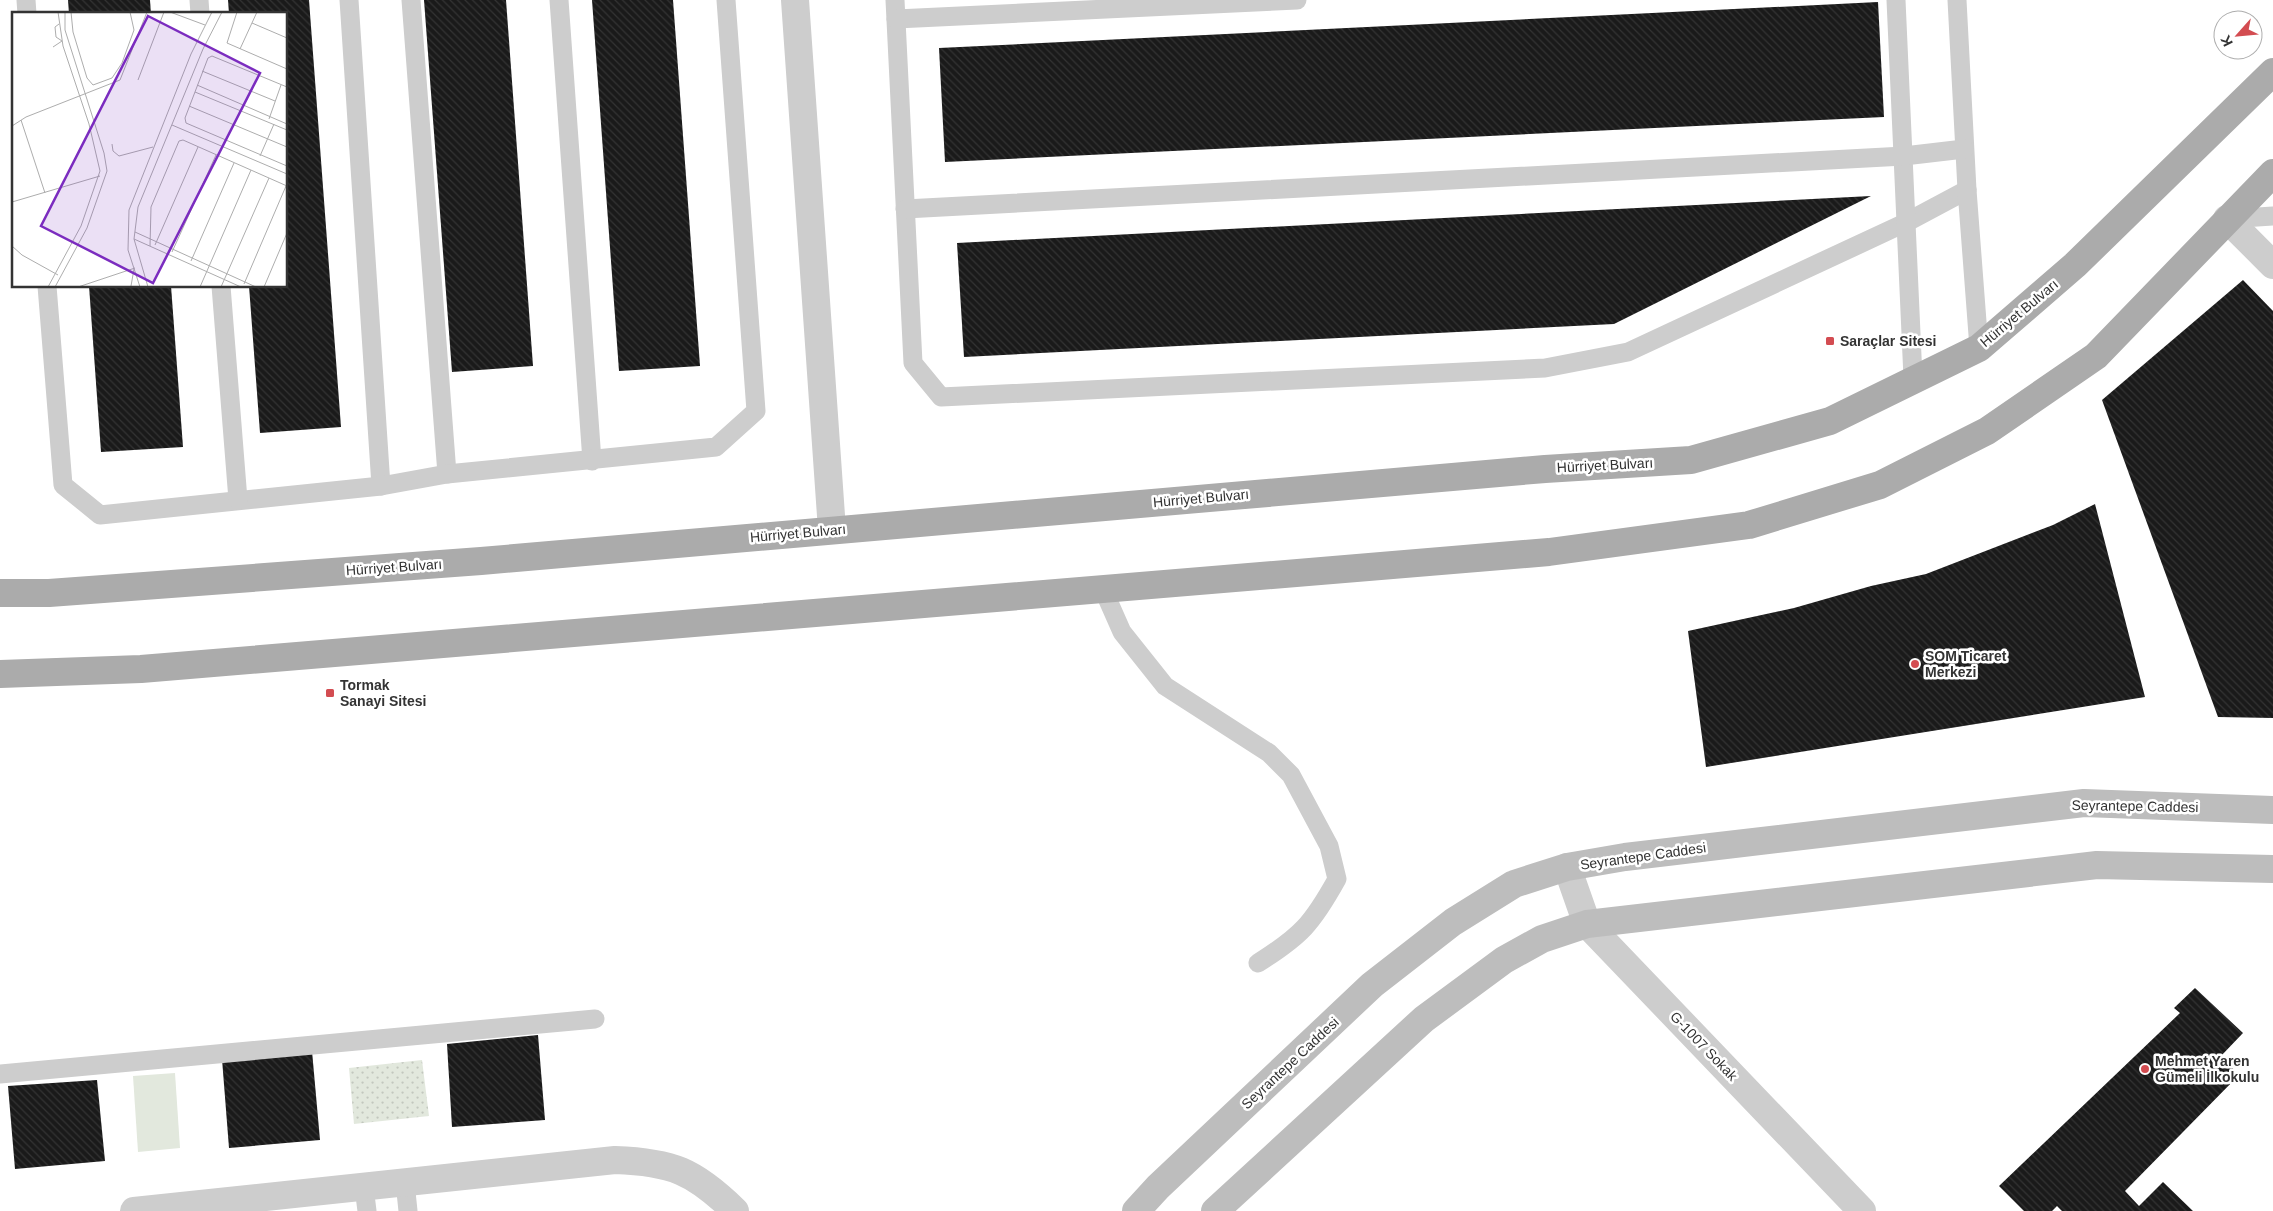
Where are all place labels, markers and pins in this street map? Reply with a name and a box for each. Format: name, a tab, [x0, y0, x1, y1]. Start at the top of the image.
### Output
place label: Saraçlar Sitesi	[1840, 333, 1937, 349]
marker: Saraçlar Sitesi	[1824, 335, 1836, 347]
place label: SOM Ticaret Merkezi	[1925, 648, 2007, 680]
marker: SOM Ticaret Merkezi	[1909, 658, 1921, 670]
place label: Tormak Sanayi Sitesi	[340, 677, 426, 709]
marker: Tormak Sanayi Sitesi	[324, 687, 336, 699]
place label: Mehmet Yaren Gümeli İlkokulu	[2155, 1053, 2259, 1085]
marker: Mehmet Yaren Gümeli İlkokulu	[2139, 1063, 2151, 1075]

